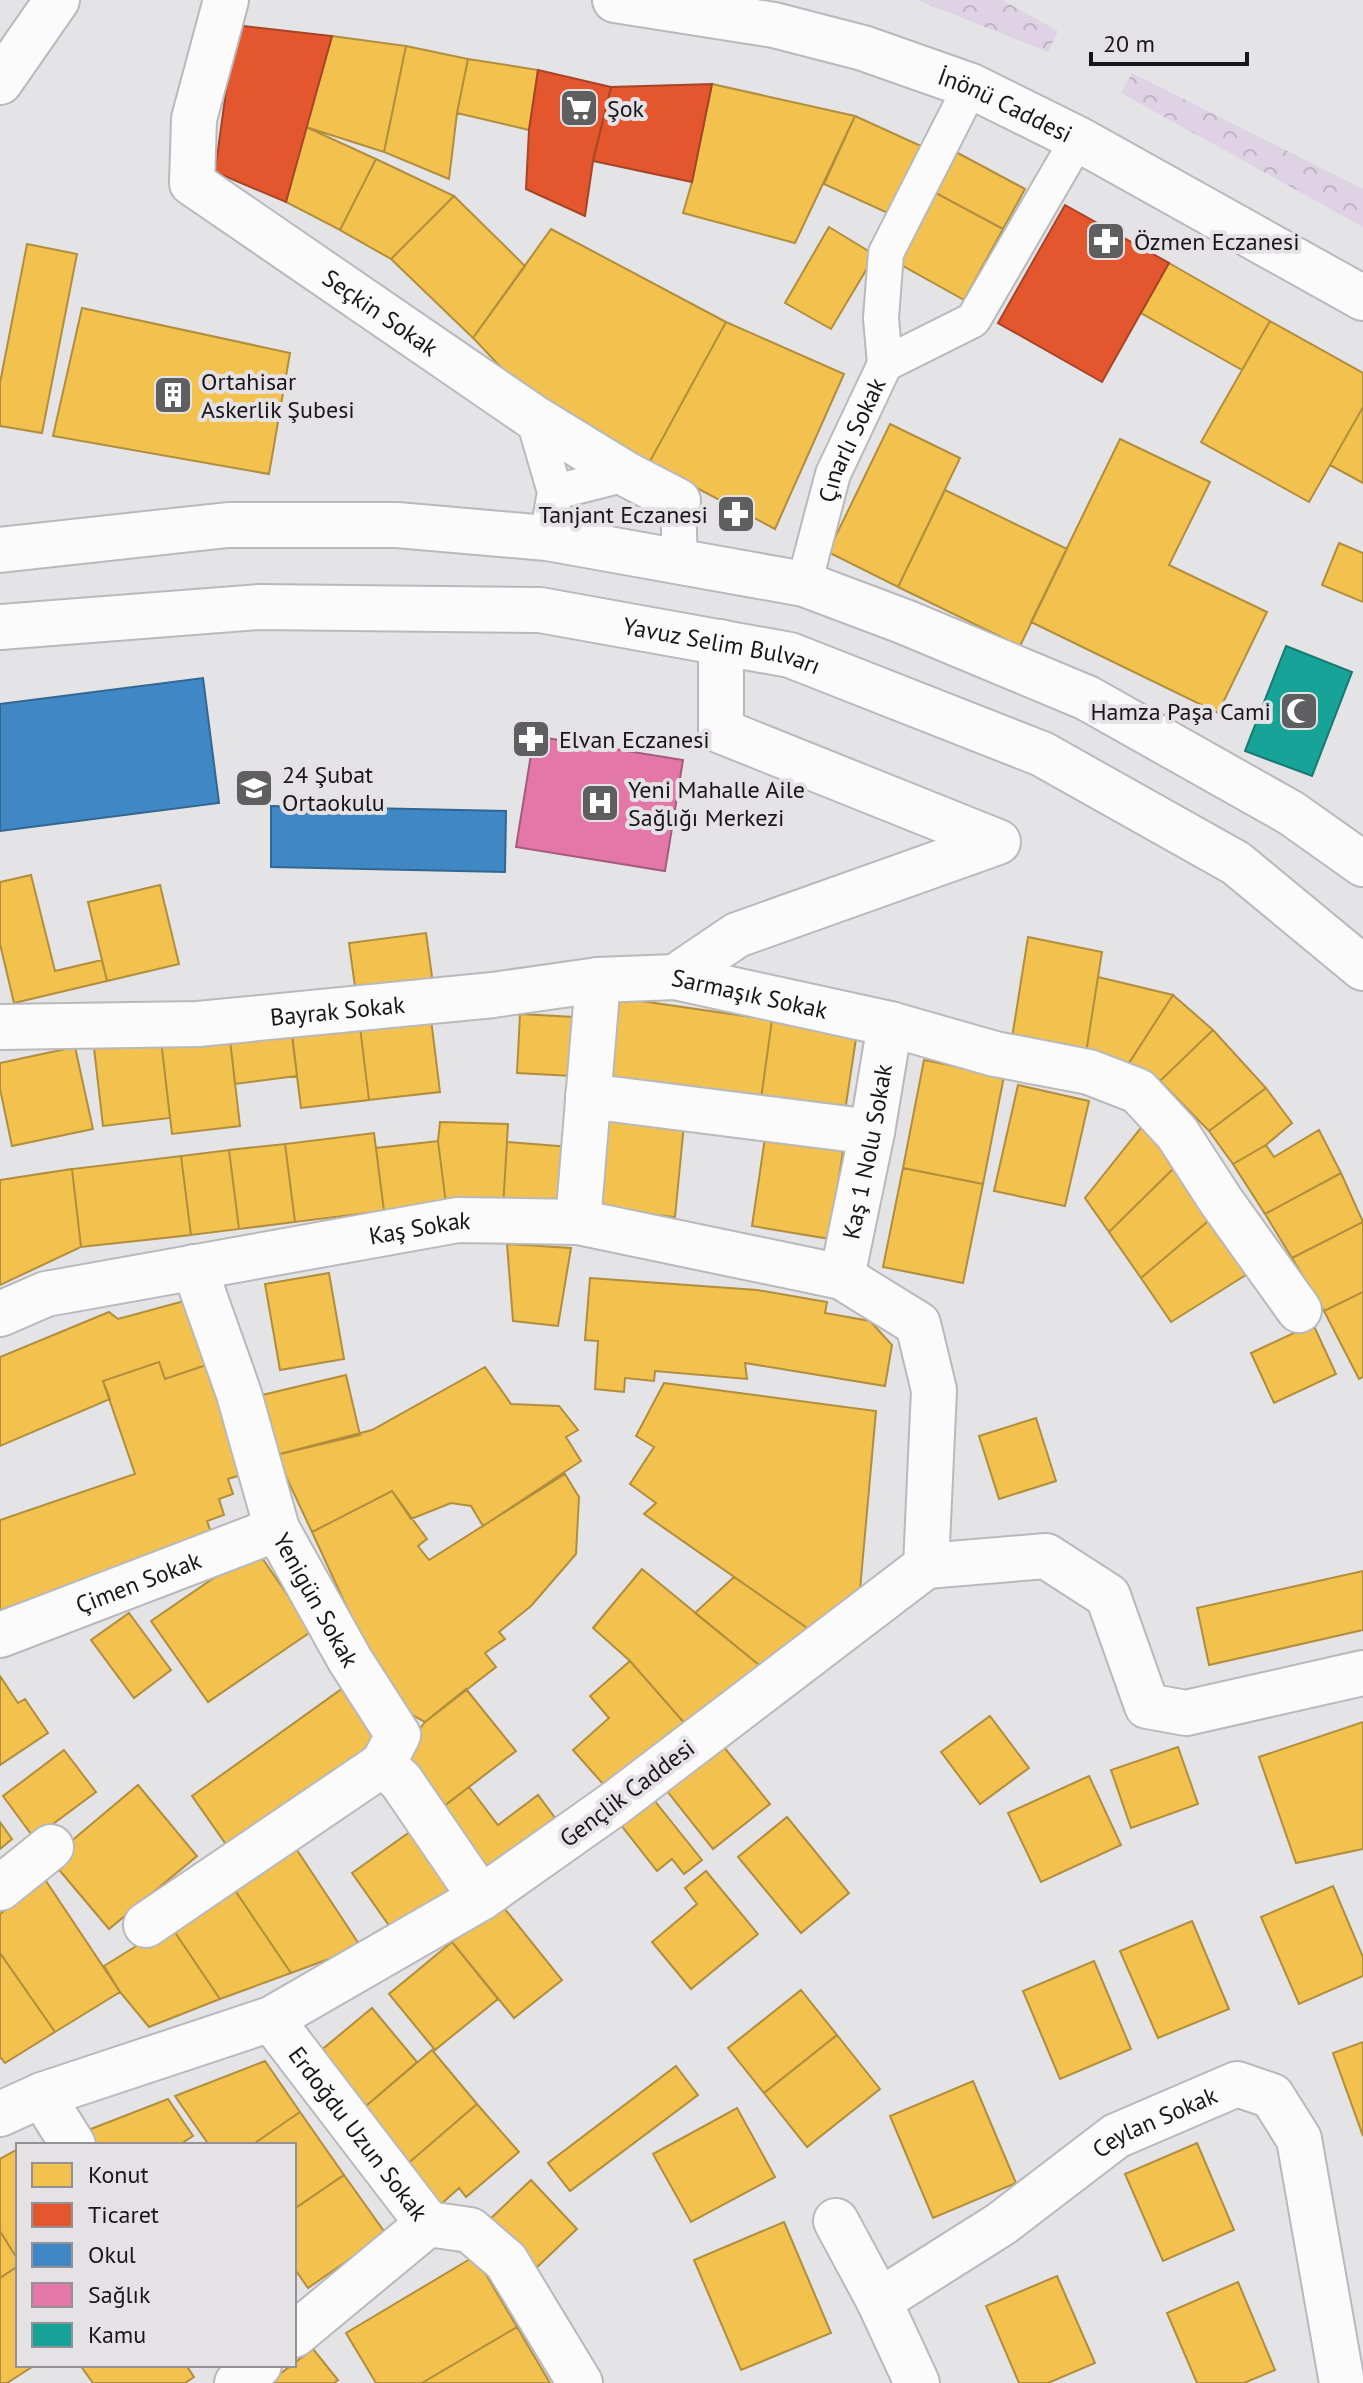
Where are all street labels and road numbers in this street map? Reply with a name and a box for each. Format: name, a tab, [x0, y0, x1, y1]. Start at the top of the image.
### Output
street label: İnönü Caddesi	[934, 60, 1078, 149]
street label: Seçkin Sokak	[317, 262, 445, 363]
street label: Çınarlı Sokak	[811, 372, 892, 506]
street label: Yavuz Selim Bulvarı	[621, 610, 825, 681]
street label: Sarmaşık Sokak	[669, 961, 831, 1025]
street label: Bayrak Sokak	[269, 988, 406, 1032]
street label: Kaş 1 Nolu Sokak	[835, 1061, 899, 1242]
street label: Kaş Sokak	[366, 1205, 471, 1251]
street label: Yenigün Sokak	[267, 1527, 367, 1673]
street label: Çimen Sokak	[71, 1544, 206, 1620]
street label: Gençlik Caddesi	[553, 1732, 701, 1854]
street label: Erdoğdu Uzun Sokak	[282, 2040, 435, 2227]
street label: Ceylan Sokak	[1086, 2079, 1222, 2164]

